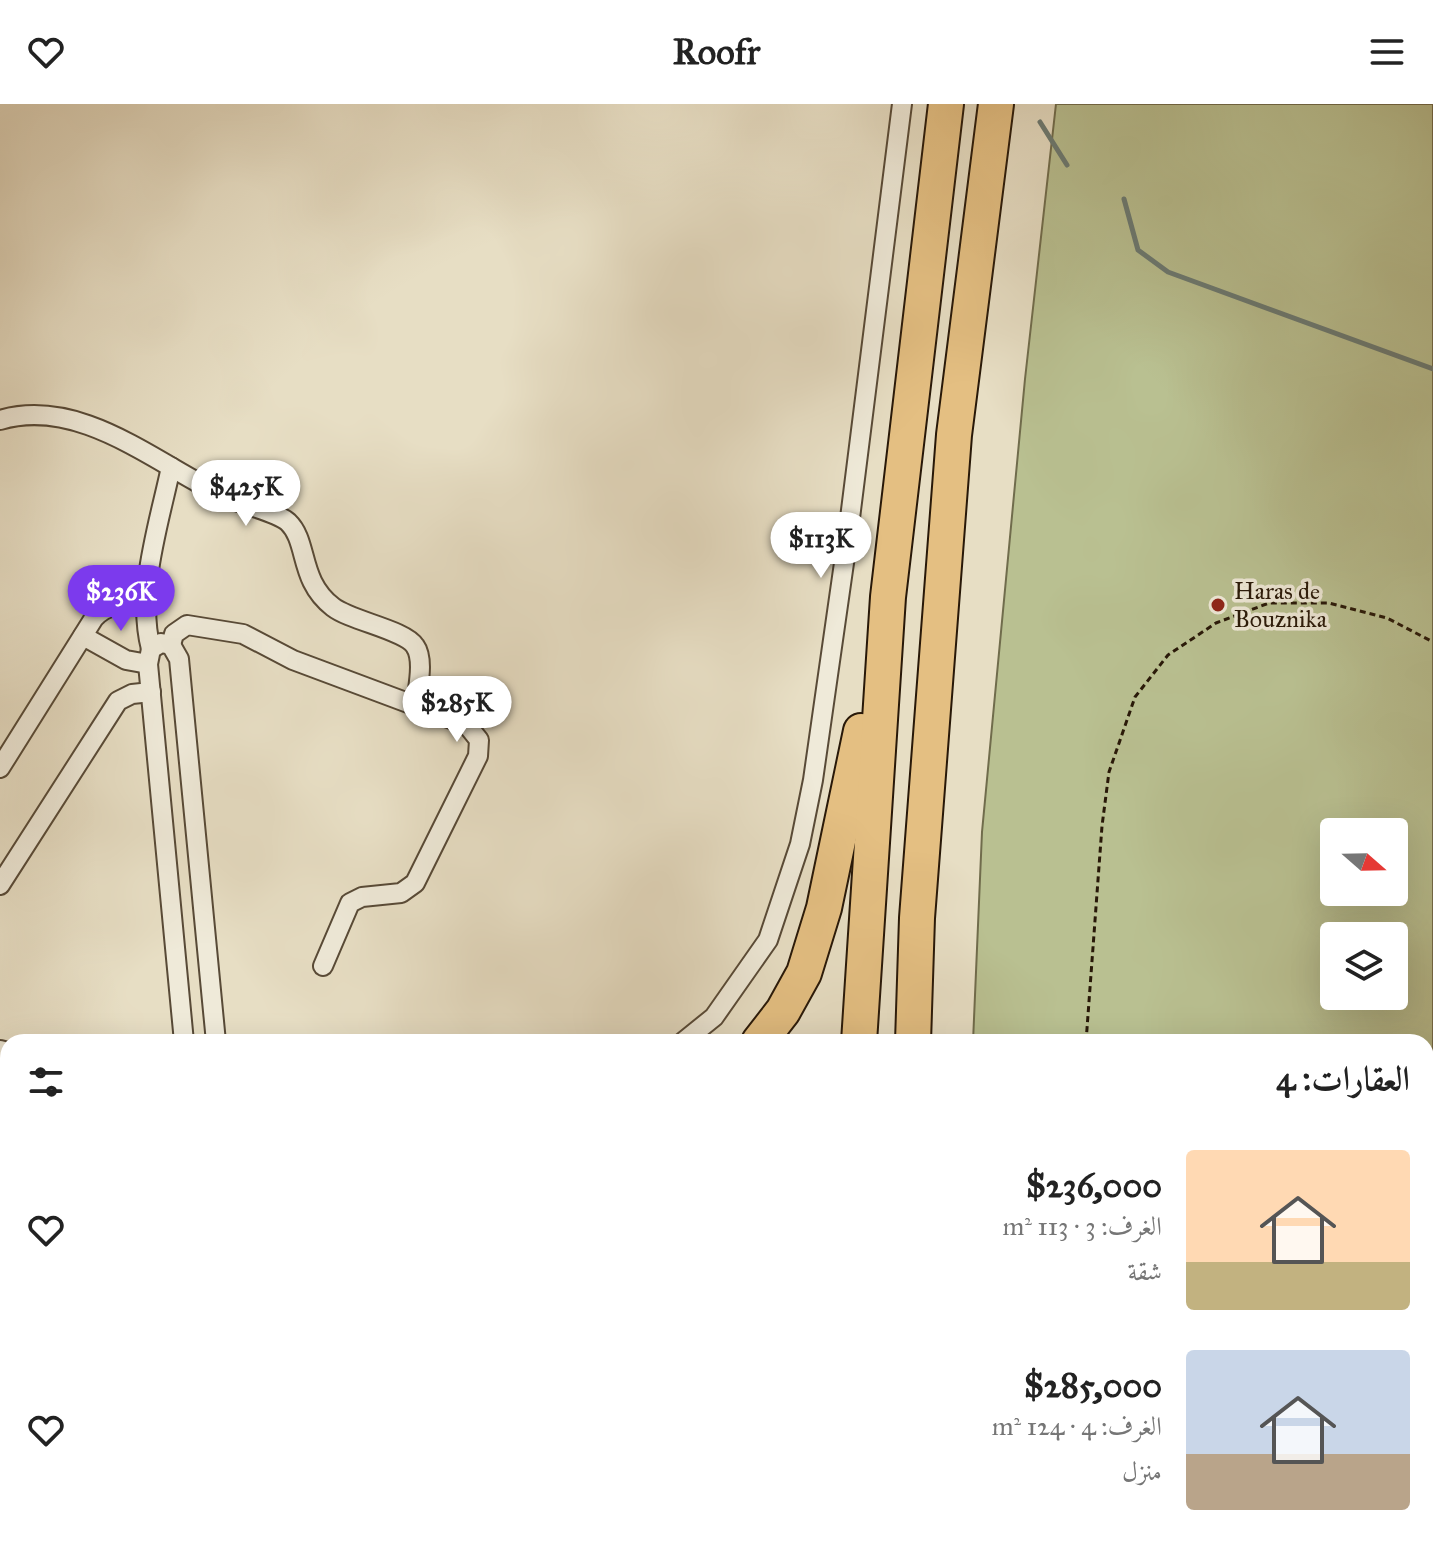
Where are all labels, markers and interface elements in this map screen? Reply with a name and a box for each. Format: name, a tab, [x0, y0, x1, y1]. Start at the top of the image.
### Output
icon: heart	[24, 30, 68, 74]
text: Roofr	[673, 30, 760, 74]
icon: menu	[1365, 30, 1409, 74]
pin: $425K	[190, 460, 302, 528]
text: $425K	[209, 470, 283, 502]
pin: $113K	[765, 512, 877, 580]
text: $113K	[789, 522, 854, 554]
pin: $236K	[65, 565, 177, 633]
text: $236K	[86, 575, 156, 607]
place label: Haras de Bouznika	[1234, 576, 1328, 634]
marker: Haras de Bouznika	[1209, 596, 1227, 614]
pin: $285K	[401, 676, 513, 744]
text: $285K	[421, 686, 493, 718]
north arrow	[1320, 818, 1408, 906]
map controls	[1320, 818, 1408, 1010]
button: layers	[1320, 922, 1408, 1010]
text: العقارات: 4	[1276, 1058, 1410, 1099]
icon: filters	[24, 1060, 68, 1104]
text: $236,000	[1026, 1165, 1162, 1206]
icon: home	[1250, 1182, 1346, 1278]
icon: heart	[24, 1208, 68, 1252]
text: الغرف: 3 · 113 m²	[1002, 1210, 1162, 1242]
text: شقة	[1128, 1255, 1162, 1287]
text: $285,000	[1024, 1365, 1162, 1406]
icon: home	[1250, 1382, 1346, 1478]
icon: heart	[24, 1408, 68, 1452]
text: الغرف: 4 · 124 m²	[992, 1410, 1162, 1442]
text: منزل	[1122, 1455, 1162, 1487]

